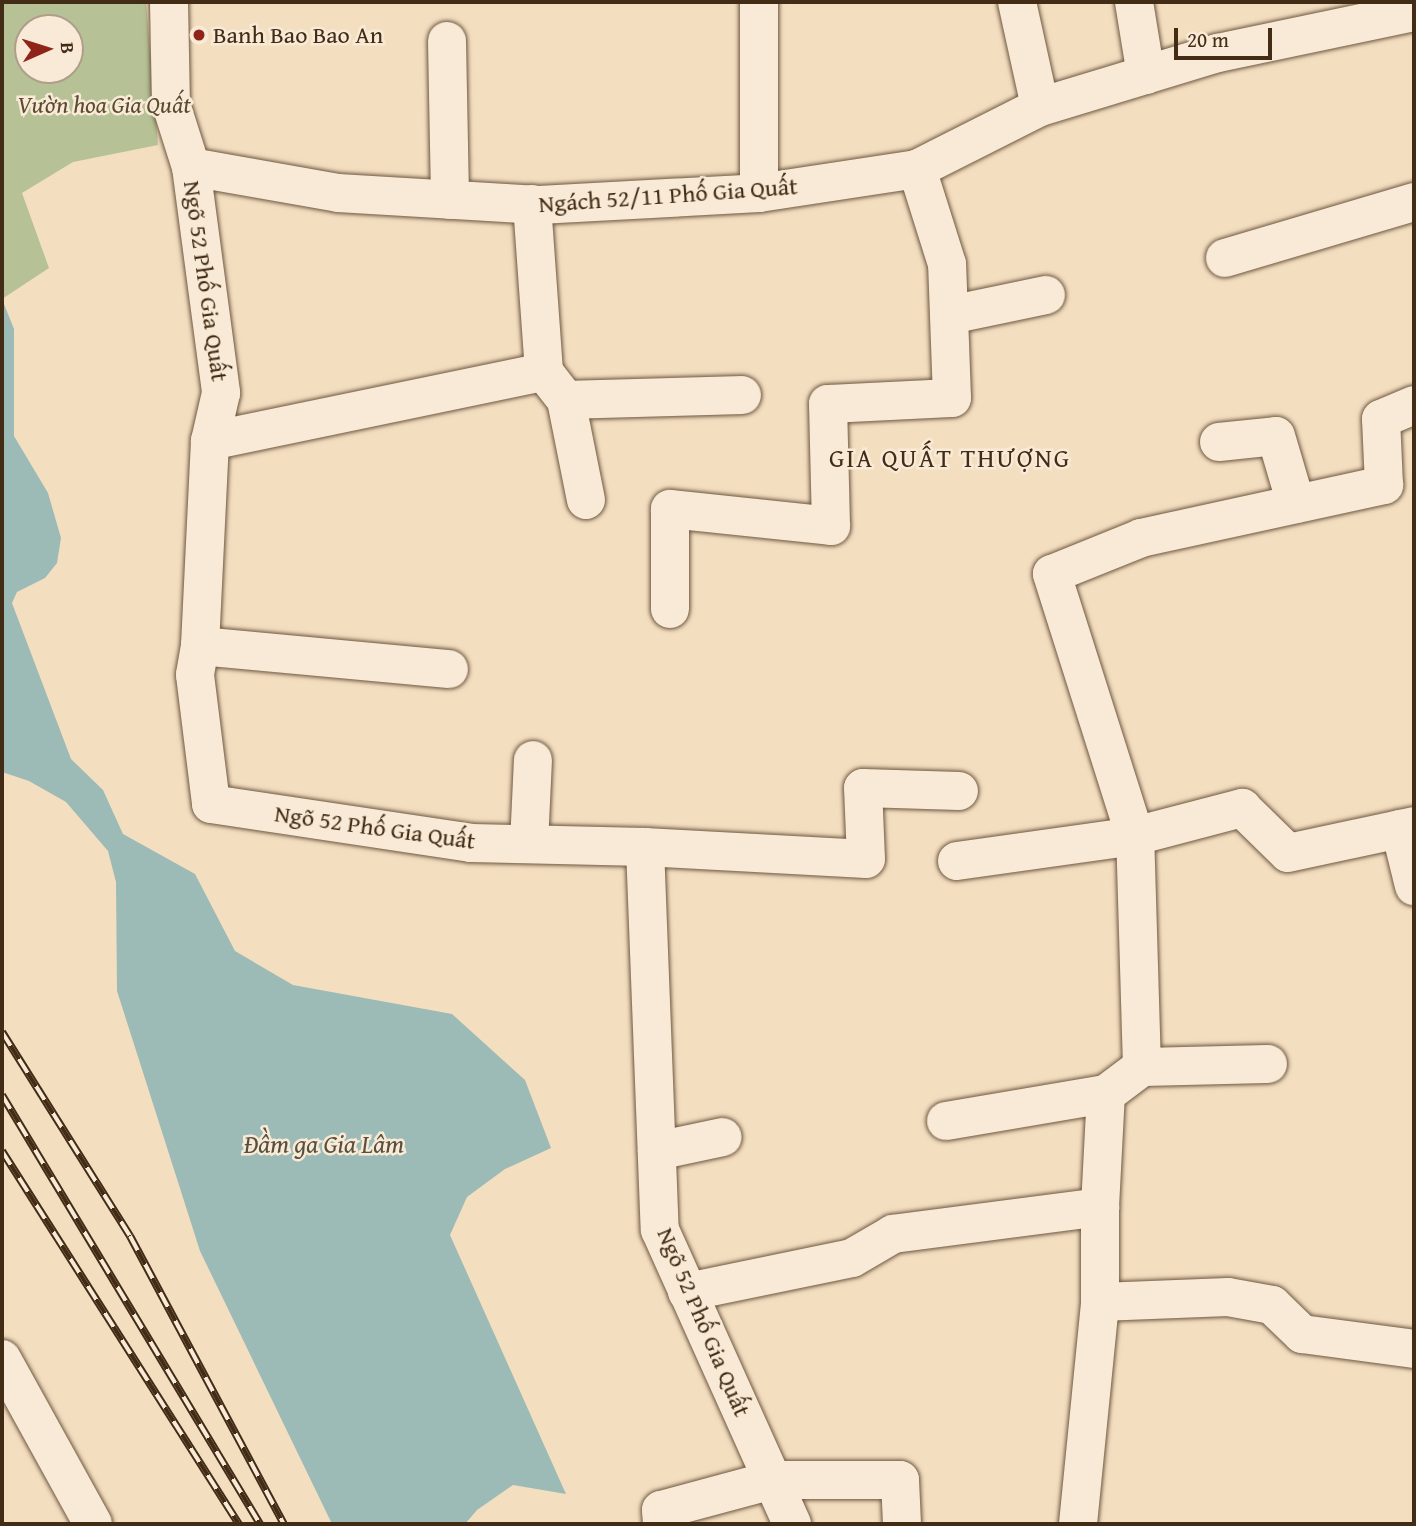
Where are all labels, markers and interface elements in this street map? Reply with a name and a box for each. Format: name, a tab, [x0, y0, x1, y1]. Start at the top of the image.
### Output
north arrow	[14, 14, 84, 84]
scale bar	[1178, 14, 1276, 58]
place label: Banh Bao Bao An	[213, 21, 383, 49]
text: 20 m	[1187, 24, 1229, 55]
marker: Banh Bao Bao An	[191, 27, 207, 43]
text: B	[54, 41, 82, 55]
park label: Vườn hoa Gia Quất	[17, 91, 191, 119]
street label: Ngách 52/11 Phố Gia Quất	[537, 172, 799, 218]
street label: Ngõ 52 Phố Gia Quất	[178, 179, 234, 383]
district label: GIA QUẤT THƯỢNG	[831, 442, 1069, 474]
street label: Ngõ 52 Phố Gia Quất	[273, 799, 477, 855]
water label: Đầm ga Gia Lâm	[244, 1128, 404, 1160]
street label: Ngõ 52 Phố Gia Quất	[651, 1223, 757, 1421]

